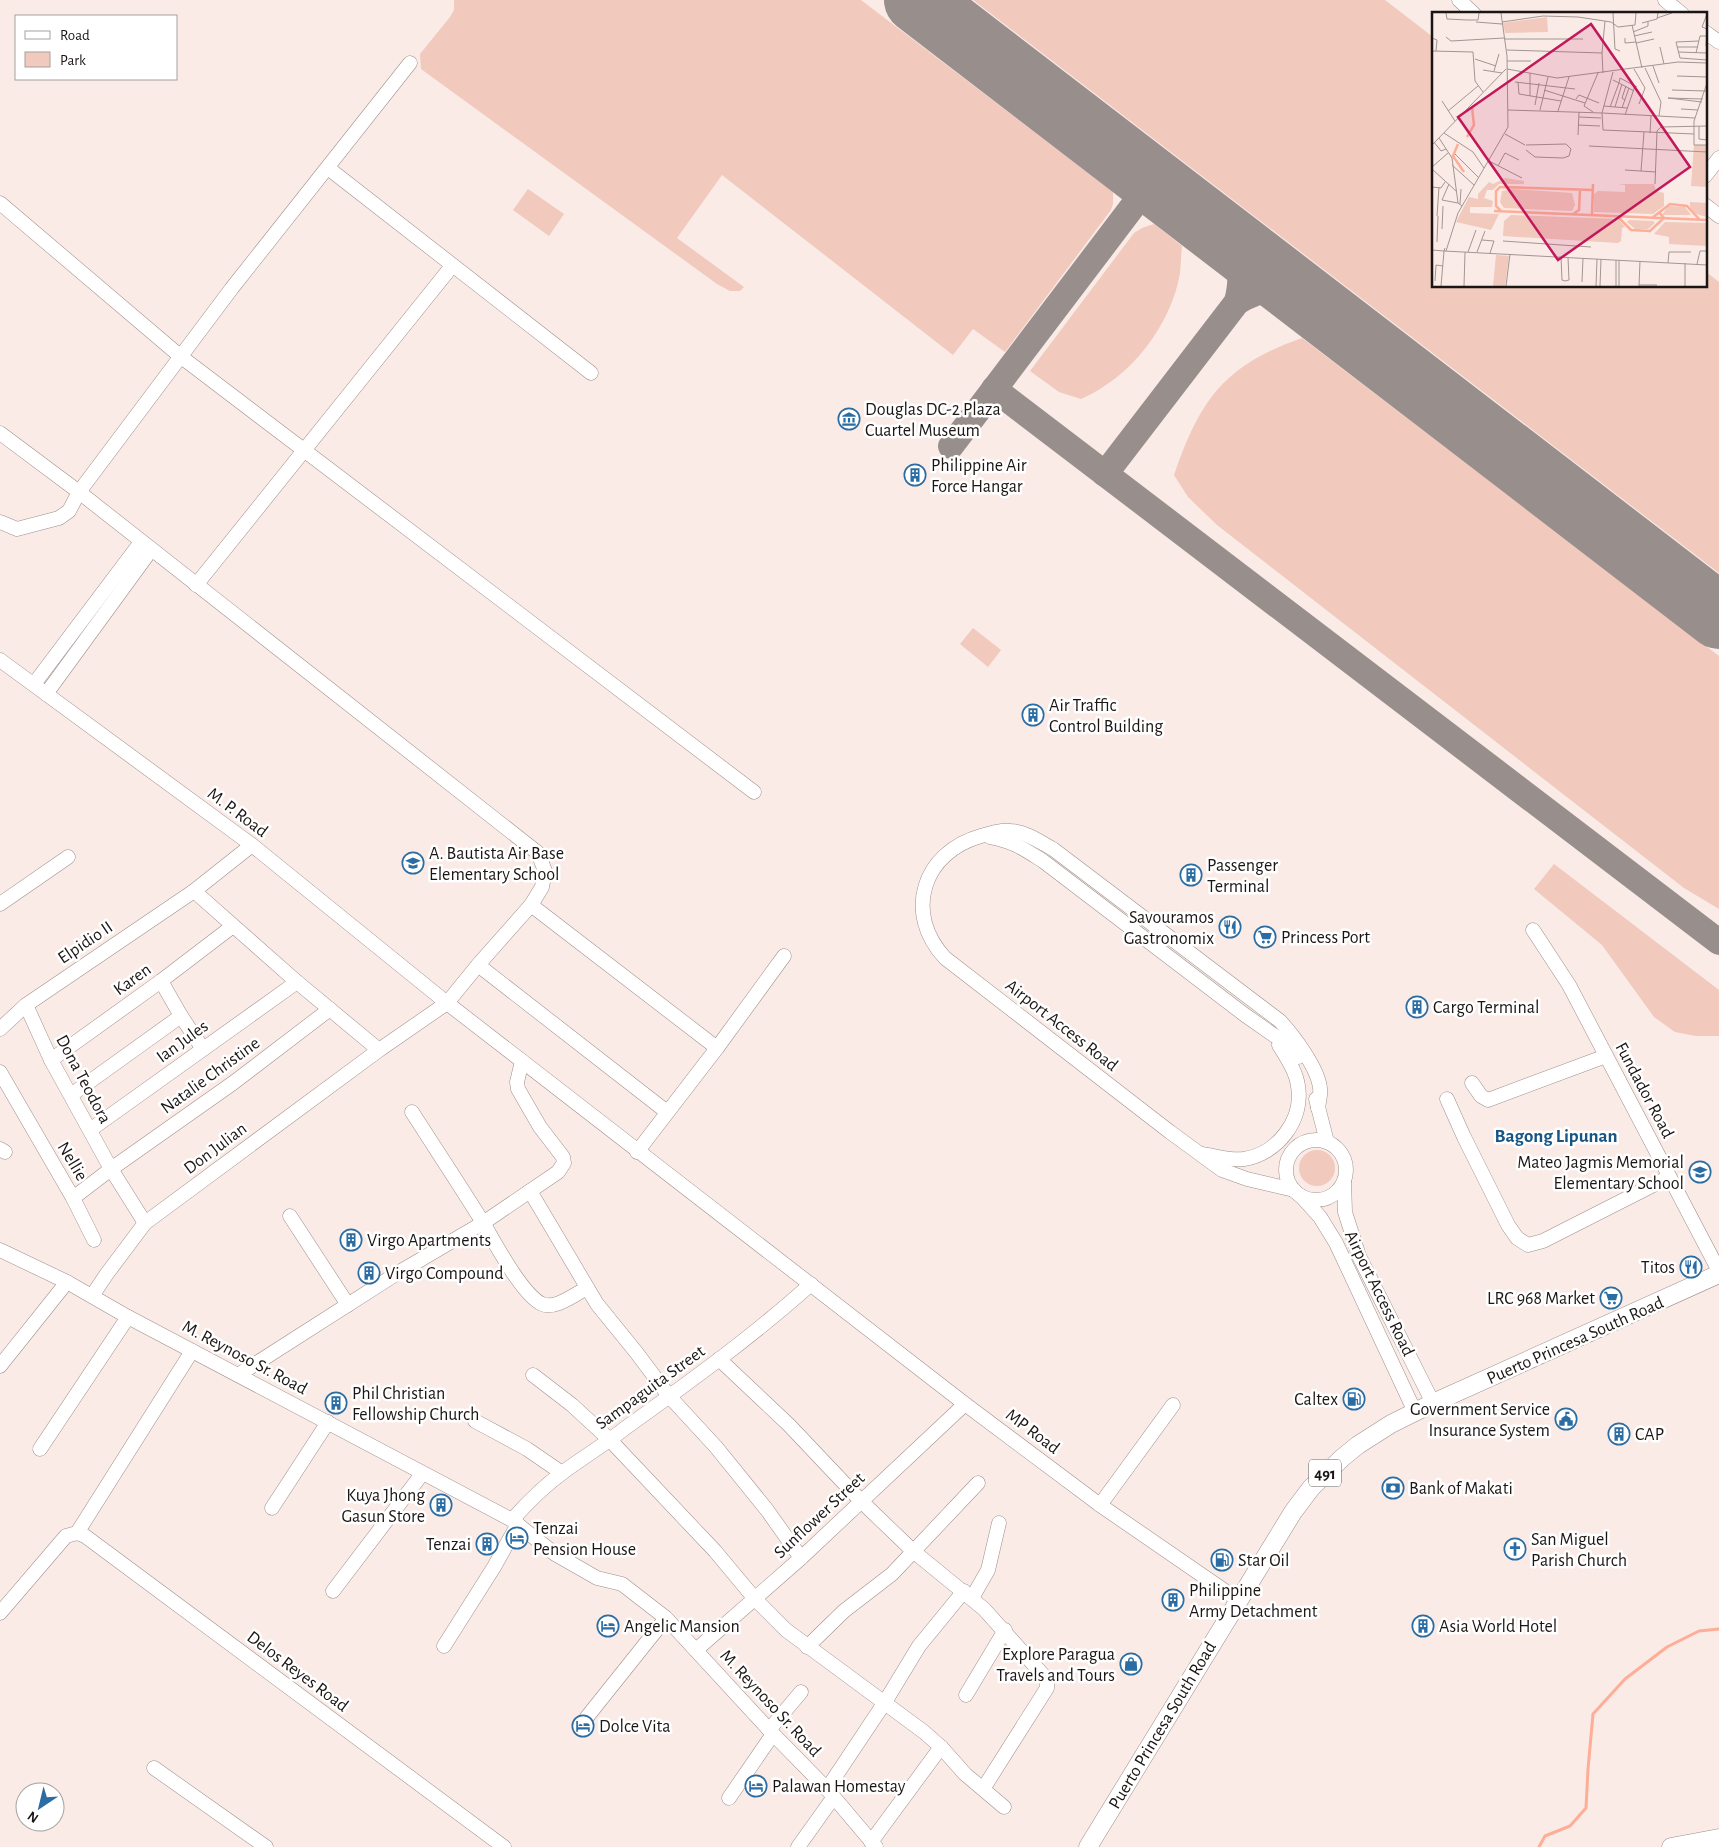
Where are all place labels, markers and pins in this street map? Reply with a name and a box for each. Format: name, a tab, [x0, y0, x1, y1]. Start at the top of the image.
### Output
place label: Douglas DC-2 Plaza Cuartel Museum	[865, 401, 1001, 440]
museum icon: Douglas DC-2 Plaza Cuartel Museum	[837, 407, 861, 431]
place label: Philippine Air Force Hangar	[931, 457, 1027, 496]
building icon: Philippine Air Force Hangar	[903, 463, 927, 487]
place label: Air Traffic Control Building	[1049, 697, 1163, 736]
building icon: Air Traffic Control Building	[1021, 703, 1045, 727]
place label: A. Bautista Air Base Elementary School	[429, 845, 564, 884]
school or university icon: A. Bautista Air Base Elementary School	[401, 851, 425, 875]
place label: Passenger Terminal	[1207, 857, 1278, 896]
building icon: Passenger Terminal	[1179, 863, 1203, 887]
place label: Savouramos Gastronomix	[1124, 909, 1214, 948]
restaurant icon: Savouramos Gastronomix	[1218, 915, 1242, 939]
supermarket icon: Princess Port	[1253, 925, 1277, 949]
place label: Princess Port	[1281, 929, 1370, 947]
building icon: Cargo Terminal	[1405, 995, 1429, 1019]
place label: Cargo Terminal	[1433, 999, 1539, 1017]
place label: Mateo Jagmis Memorial Elementary School	[1517, 1154, 1684, 1193]
school or university icon: Mateo Jagmis Memorial Elementary School	[1688, 1160, 1712, 1184]
building icon: Virgo Apartments	[339, 1228, 363, 1252]
place label: Virgo Apartments	[367, 1232, 491, 1250]
restaurant icon: Titos	[1679, 1255, 1703, 1279]
place label: Titos	[1641, 1259, 1675, 1277]
building icon: Virgo Compound	[357, 1261, 381, 1285]
place label: Virgo Compound	[385, 1265, 504, 1283]
supermarket icon: LRC 968 Market	[1599, 1286, 1623, 1310]
place label: LRC 968 Market	[1487, 1290, 1595, 1308]
place label: Phil Christian Fellowship Church	[352, 1385, 479, 1424]
fuel station icon: Caltex	[1342, 1387, 1366, 1411]
building icon: Phil Christian Fellowship Church	[324, 1391, 348, 1415]
place label: Caltex	[1294, 1391, 1338, 1409]
place label: Government Service Insurance System	[1410, 1401, 1550, 1440]
public building icon: Government Service Insurance System	[1554, 1407, 1578, 1431]
building icon: CAP	[1607, 1422, 1631, 1446]
place label: CAP	[1635, 1426, 1664, 1444]
bank icon: Bank of Makati	[1381, 1476, 1405, 1500]
place label: Bank of Makati	[1409, 1480, 1513, 1498]
place label: Kuya Jhong Gasun Store	[341, 1487, 425, 1526]
building icon: Kuya Jhong Gasun Store	[429, 1493, 453, 1517]
place label: Tenzai Pension House	[533, 1520, 636, 1559]
hotel icon: Tenzai Pension House	[505, 1526, 529, 1550]
place label: San Miguel Parish Church	[1531, 1531, 1627, 1570]
building icon: Tenzai	[475, 1532, 499, 1556]
place label: Tenzai	[426, 1536, 471, 1554]
church icon: San Miguel Parish Church	[1503, 1537, 1527, 1561]
fuel station icon: Star Oil	[1210, 1548, 1234, 1572]
place label: Star Oil	[1238, 1552, 1289, 1570]
place label: Philippine Army Detachment	[1189, 1582, 1318, 1621]
building icon: Philippine Army Detachment	[1161, 1588, 1185, 1612]
hotel icon: Angelic Mansion	[596, 1614, 620, 1638]
building icon: Asia World Hotel	[1411, 1614, 1435, 1638]
place label: Angelic Mansion	[624, 1618, 740, 1636]
place label: Asia World Hotel	[1439, 1618, 1557, 1636]
place label: Explore Paragua Travels and Tours	[996, 1646, 1115, 1685]
shop icon: Explore Paragua Travels and Tours	[1119, 1652, 1143, 1676]
hotel icon: Dolce Vita	[571, 1714, 595, 1738]
place label: Dolce Vita	[599, 1718, 671, 1736]
hotel icon: Palawan Homestay	[744, 1774, 768, 1798]
place label: Palawan Homestay	[772, 1778, 906, 1796]

